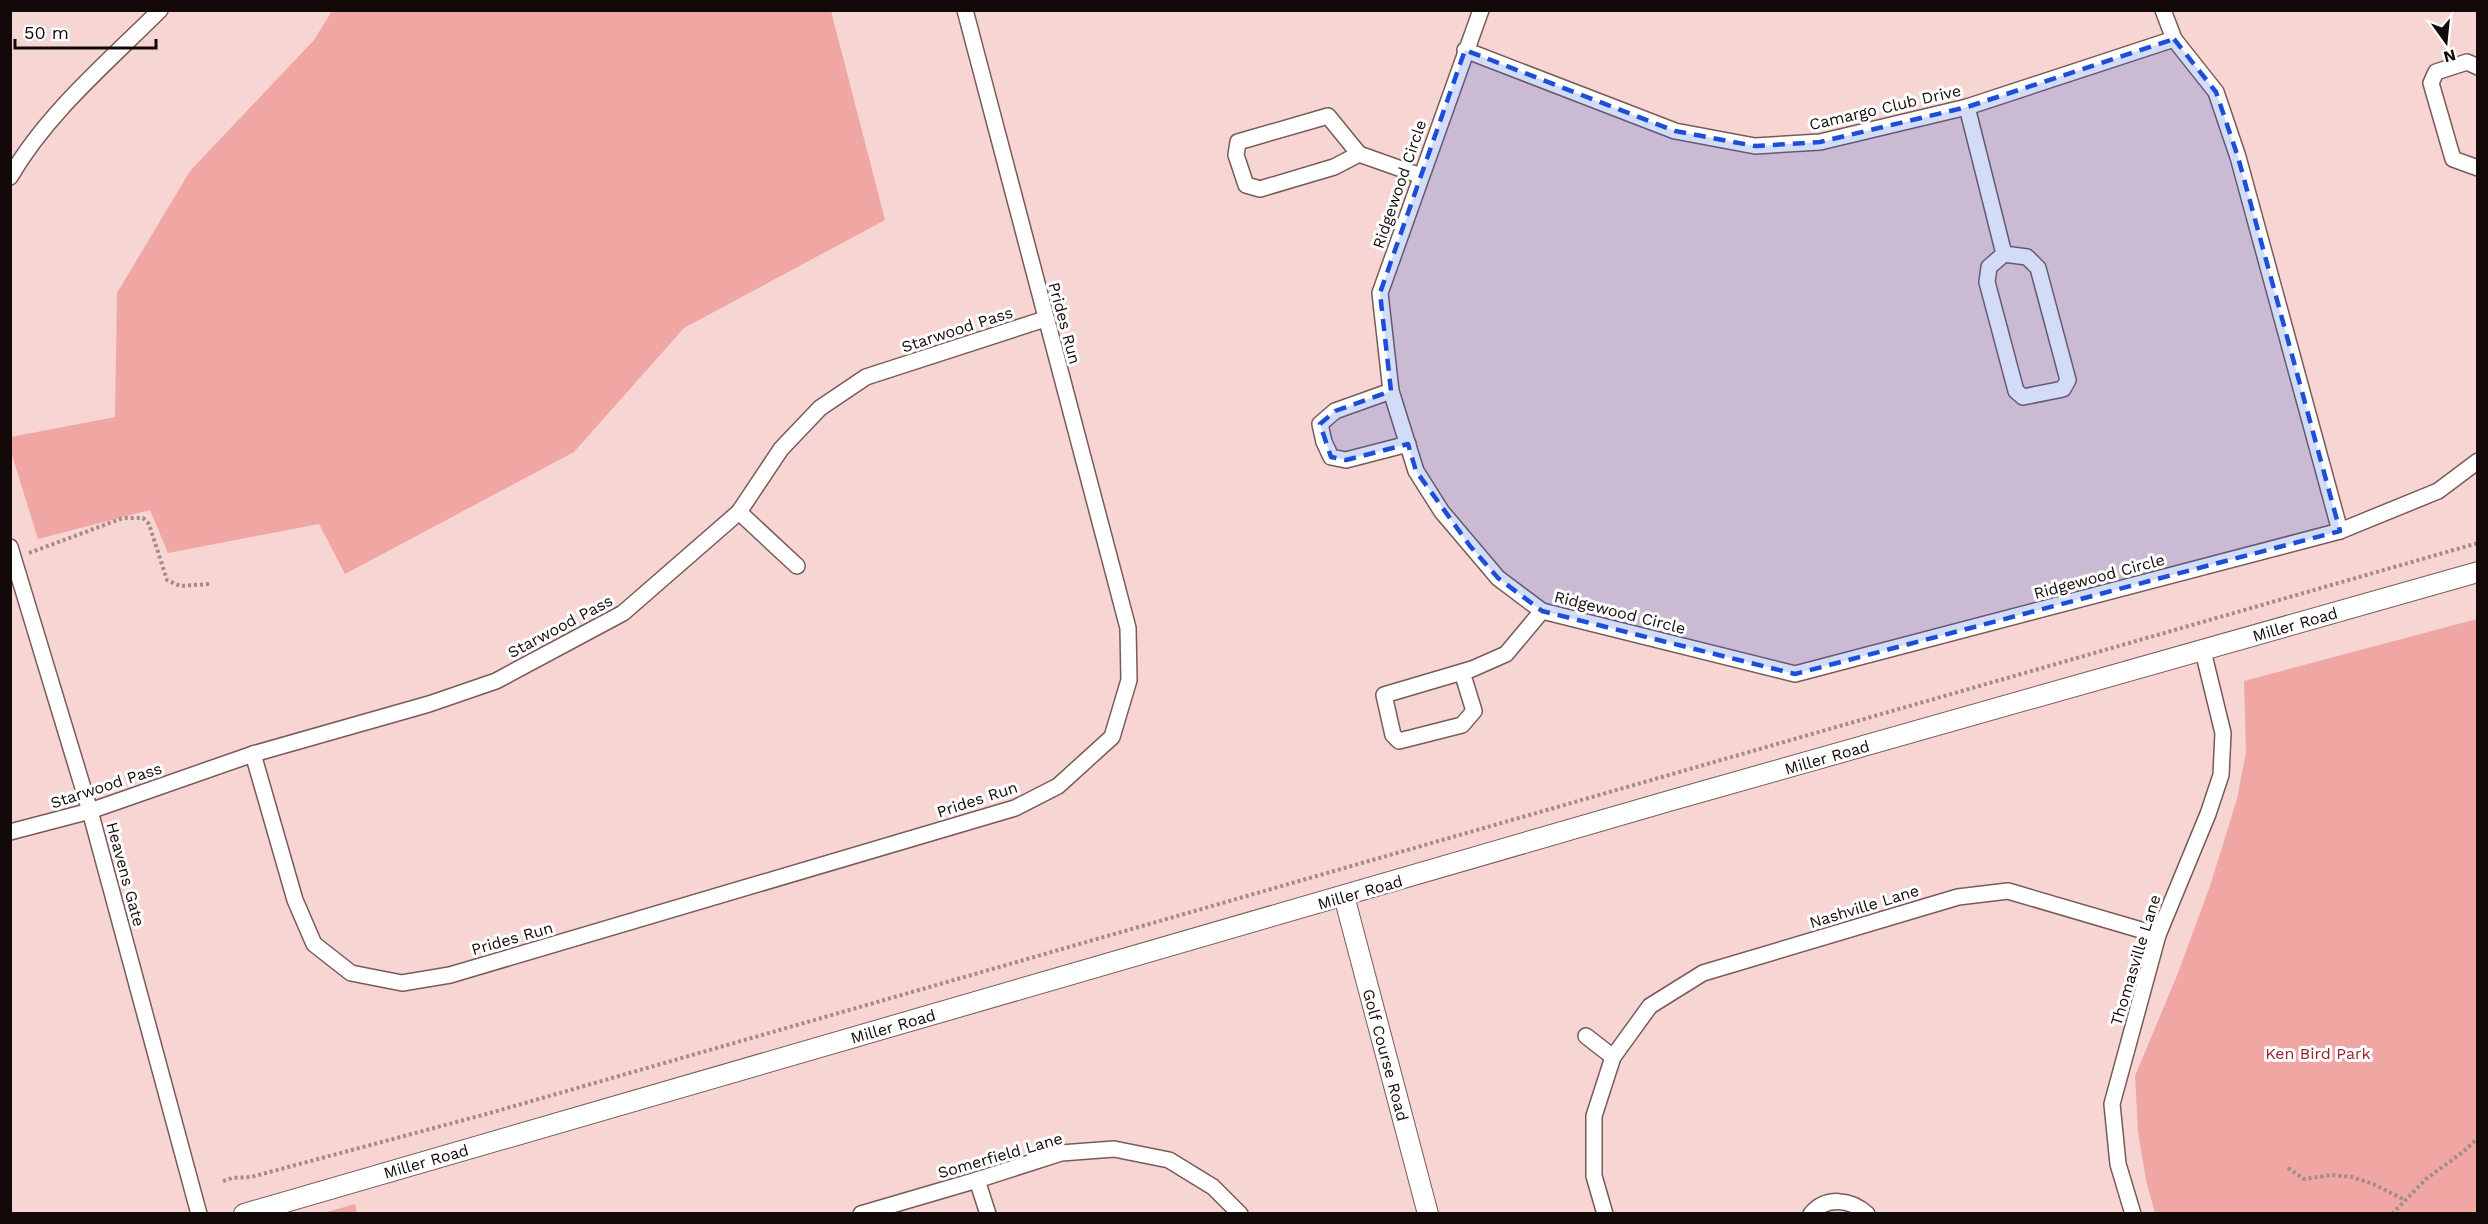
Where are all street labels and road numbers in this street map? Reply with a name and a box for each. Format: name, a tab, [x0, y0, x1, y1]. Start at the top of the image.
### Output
street label: Camargo Club Drive	[1807, 81, 1963, 134]
street label: Ridgewood Circle	[1369, 117, 1430, 251]
street label: Prides Run	[1044, 280, 1085, 366]
street label: Starwood Pass	[899, 303, 1015, 356]
street label: Ridgewood Circle	[2032, 550, 2167, 603]
street label: Ridgewood Circle	[1552, 587, 1688, 638]
street label: Starwood Pass	[505, 591, 616, 662]
street label: Miller Road	[2250, 603, 2340, 646]
street label: Miller Road	[1782, 736, 1872, 779]
street label: Starwood Pass	[48, 759, 164, 812]
street label: Prides Run	[934, 777, 1020, 821]
street label: Heavens Gate	[102, 820, 149, 928]
street label: Miller Road	[1315, 871, 1405, 914]
street label: Nashville Lane	[1807, 881, 1921, 932]
street label: Thomasville Lane	[2106, 892, 2164, 1028]
street label: Prides Run	[469, 918, 555, 959]
street label: Golf Course Road	[1359, 987, 1412, 1123]
street label: Miller Road	[848, 1005, 938, 1048]
street label: Somerfield Lane	[936, 1129, 1065, 1182]
street label: Miller Road	[381, 1140, 471, 1183]

